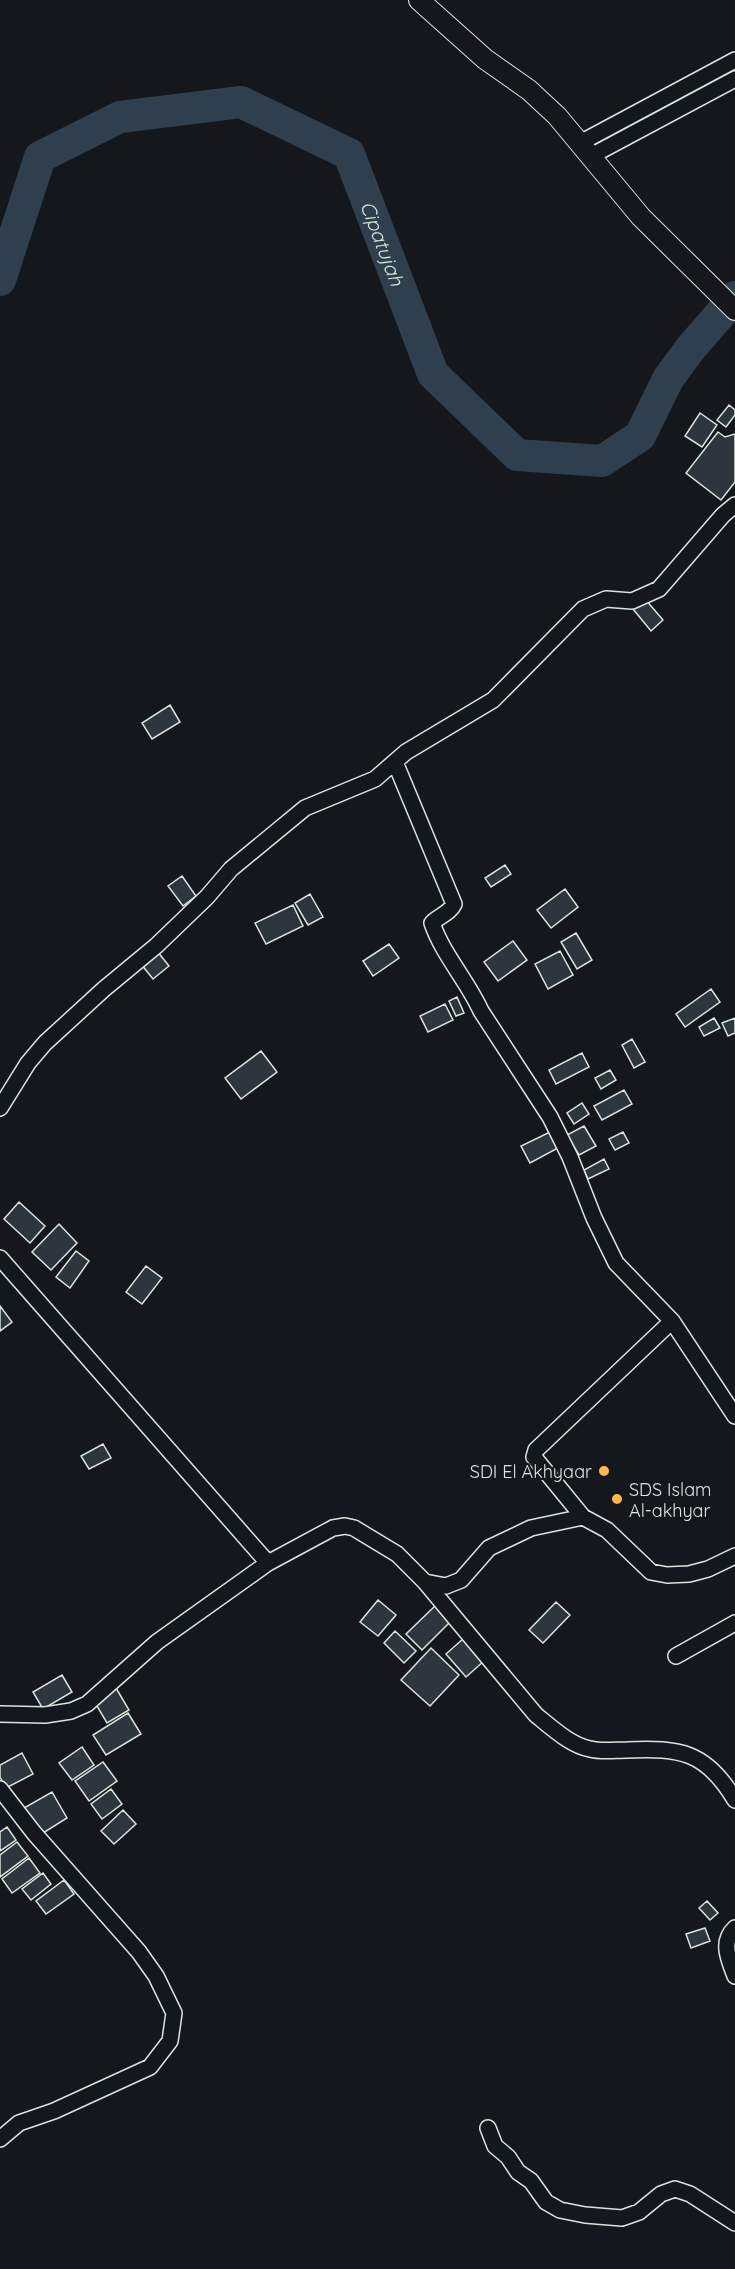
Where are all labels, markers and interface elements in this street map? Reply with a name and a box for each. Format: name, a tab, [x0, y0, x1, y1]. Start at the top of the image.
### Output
water label: Cipatujah	[356, 197, 411, 290]
place label: SDI El Akhyaar	[470, 1460, 592, 1483]
marker: SDI El Akhyaar	[597, 1464, 611, 1478]
place label: SDS Islam Al-akhyar	[629, 1478, 712, 1522]
marker: SDS Islam Al-akhyar	[610, 1492, 624, 1506]

